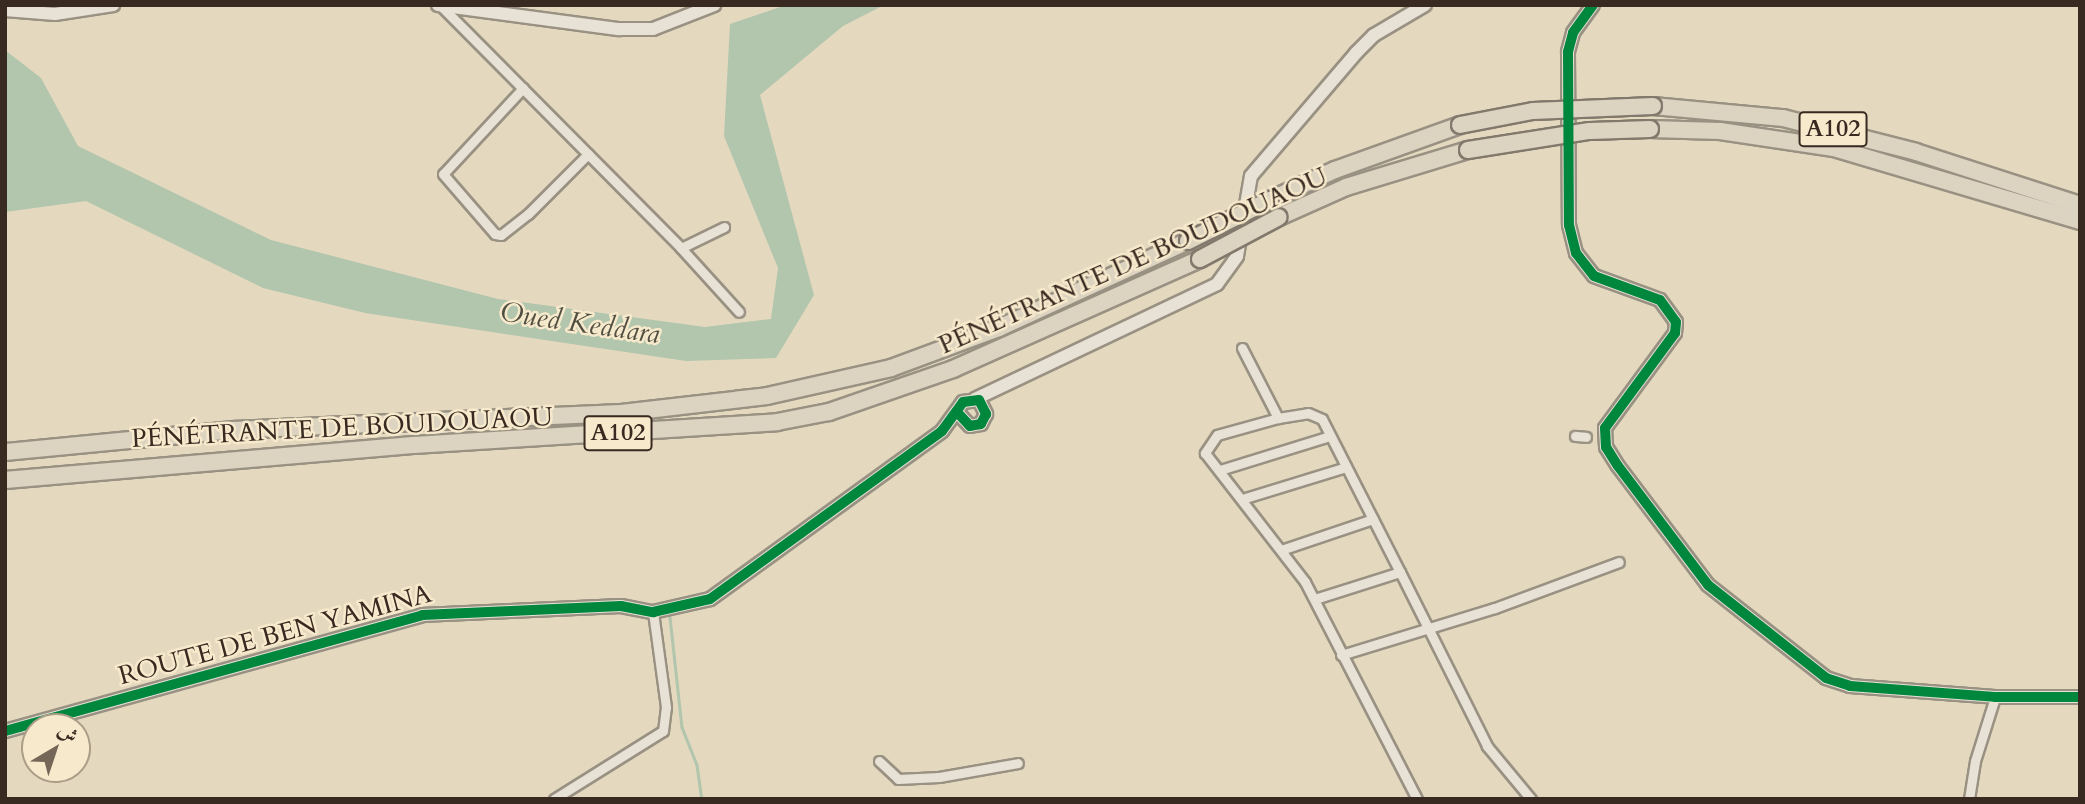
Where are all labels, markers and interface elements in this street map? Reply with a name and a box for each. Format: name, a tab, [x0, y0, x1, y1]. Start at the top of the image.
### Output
road number: A102	[1798, 108, 1868, 149]
street label: PÉNÉTRANTE DE BOUDOUAOU	[934, 161, 1332, 361]
water label: Oued Keddara	[498, 295, 662, 351]
street label: PÉNÉTRANTE DE BOUDOUAOU	[130, 401, 554, 455]
road number: A102	[583, 412, 653, 453]
street label: ROUTE DE BEN YAMINA	[115, 578, 435, 692]
north arrow	[21, 713, 91, 783]
text: ش	[52, 717, 83, 749]

